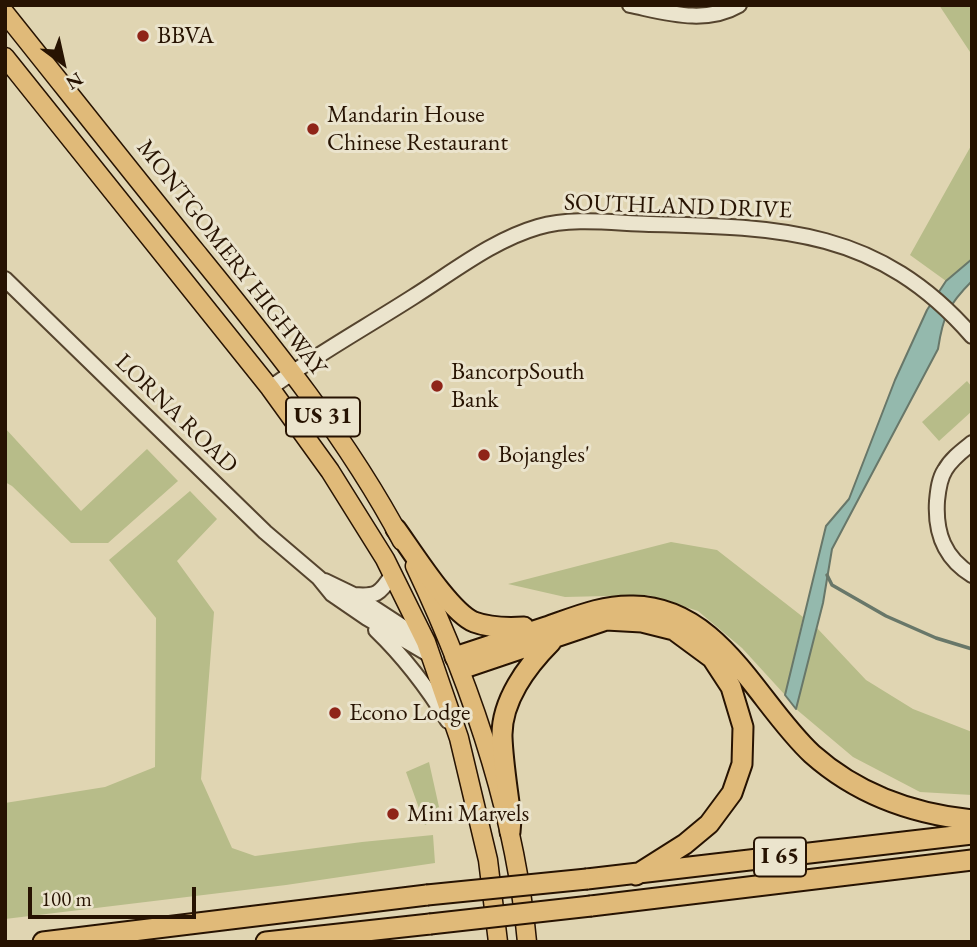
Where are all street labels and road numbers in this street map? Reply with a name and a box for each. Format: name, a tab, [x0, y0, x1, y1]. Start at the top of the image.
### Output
street label: MONTGOMERY HIGHWAY	[130, 134, 332, 382]
street label: SOUTHLAND DRIVE	[563, 189, 793, 225]
street label: LORNA ROAD	[109, 348, 243, 480]
road number: US 31	[286, 398, 360, 436]
road number: I 65	[754, 838, 806, 876]

